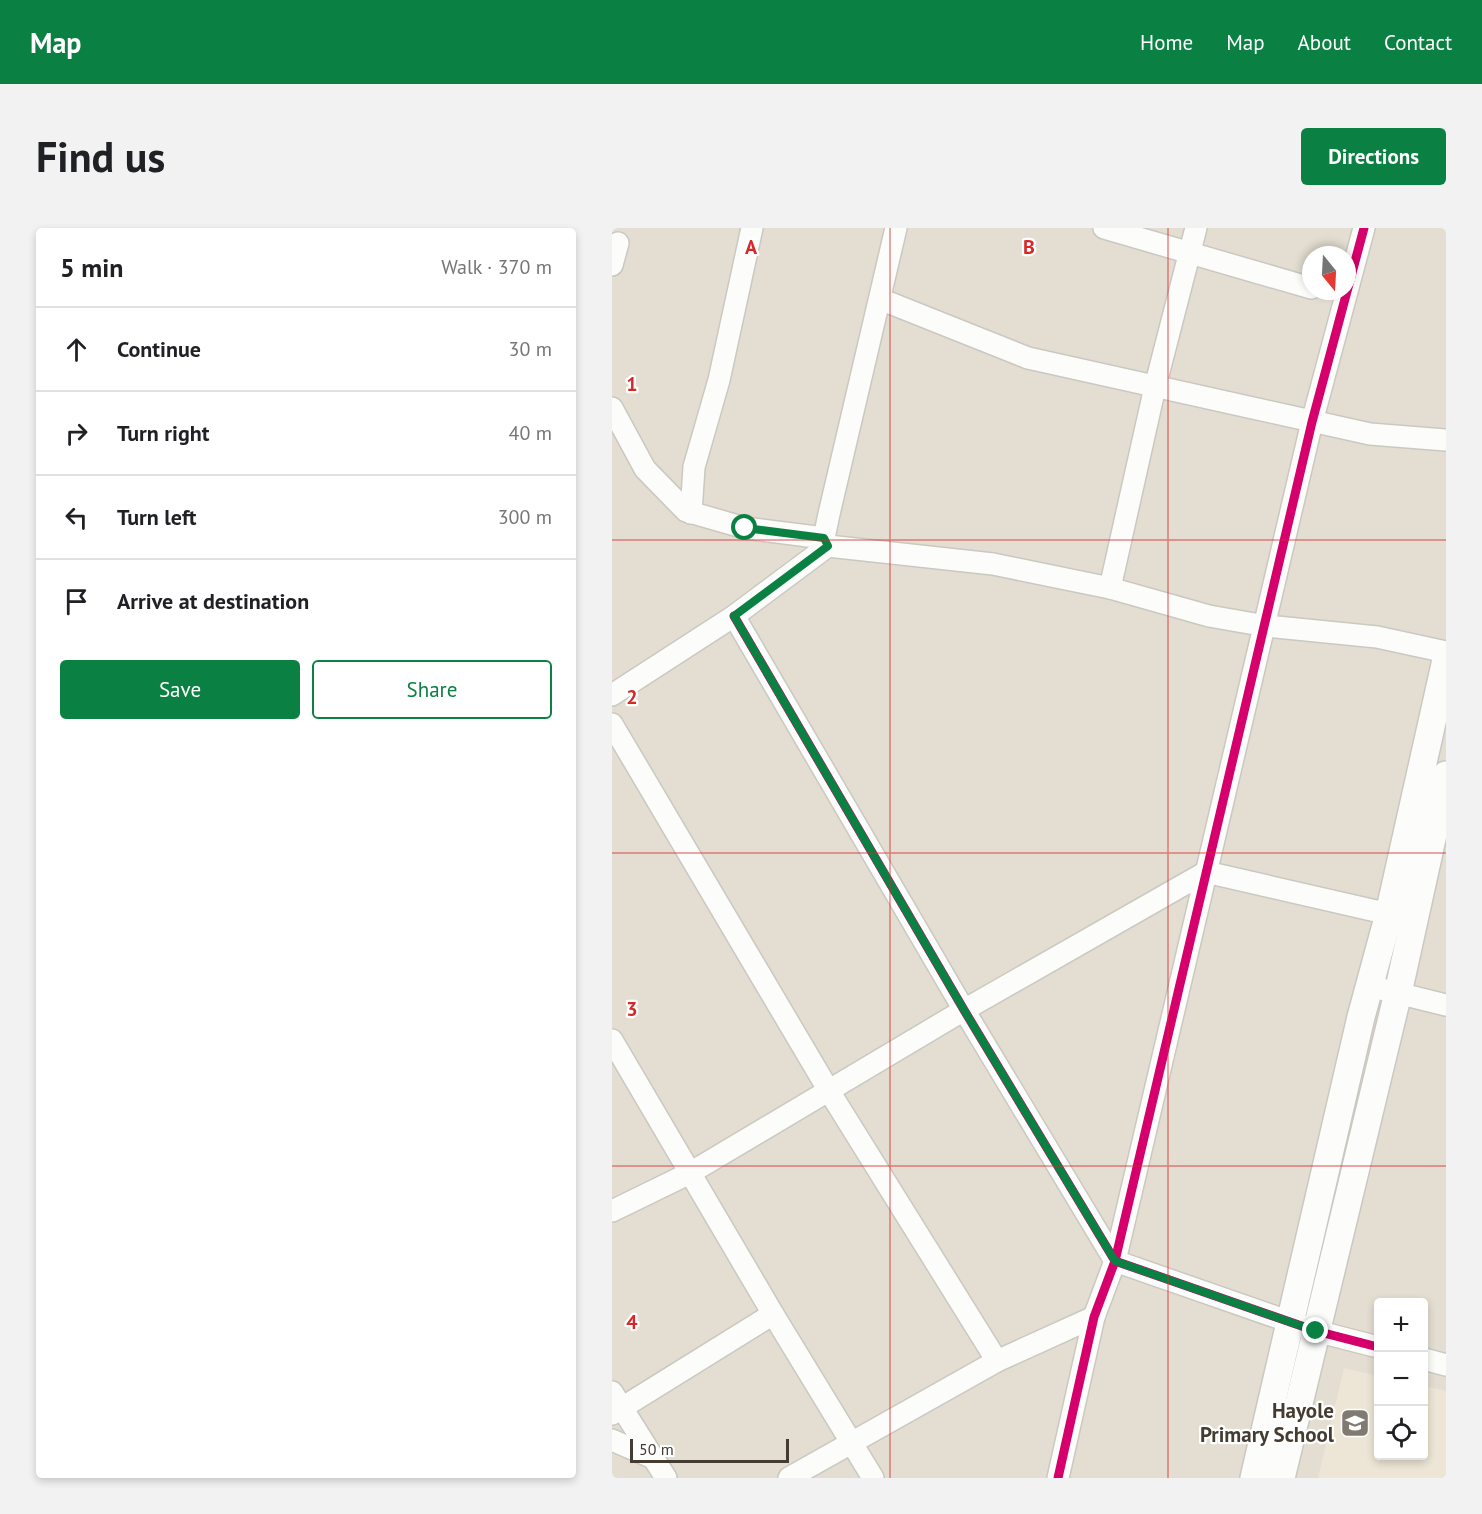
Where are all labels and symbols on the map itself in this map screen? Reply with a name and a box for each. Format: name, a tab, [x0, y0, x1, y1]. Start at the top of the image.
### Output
text: A	[745, 234, 758, 260]
text: B	[1023, 234, 1035, 260]
north arrow	[1302, 246, 1356, 300]
text: 1	[626, 371, 638, 397]
route start	[731, 514, 757, 540]
text: 2	[626, 684, 638, 710]
text: 3	[626, 996, 638, 1022]
text: 4	[626, 1309, 638, 1335]
route end	[1302, 1317, 1328, 1343]
place label: Hayole Primary School	[1200, 1397, 1335, 1448]
school or university icon: Hayole Primary School	[1339, 1407, 1371, 1439]
scale bar	[630, 1436, 789, 1464]

